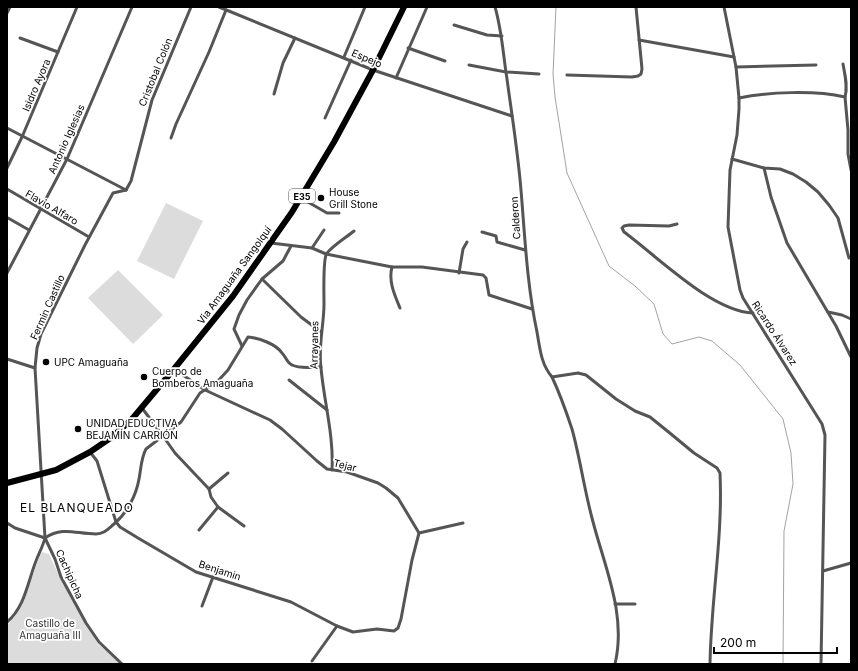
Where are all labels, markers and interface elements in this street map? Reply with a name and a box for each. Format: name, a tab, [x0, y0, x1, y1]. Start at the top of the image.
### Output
street label: Cristobal Colón	[136, 36, 174, 108]
street label: Espejo	[350, 46, 384, 70]
street label: Isidro Ayora	[20, 57, 52, 113]
street label: Antonio Iglesias	[45, 102, 87, 176]
place label: House Grill Stone	[329, 186, 378, 210]
street label: Flavio Alfaro	[24, 187, 80, 227]
road number: E35	[289, 189, 315, 203]
marker: House Grill Stone	[316, 193, 326, 203]
street label: Calderon	[508, 196, 522, 240]
street label: Via Amaguaña Sangolquí	[194, 223, 274, 326]
street label: Fermin Castillo	[27, 273, 67, 341]
street label: Ricardo Álvarez	[750, 298, 801, 367]
street label: Arrayanes	[308, 321, 320, 369]
place label: UPC Amaguaña	[54, 356, 128, 368]
marker: UPC Amaguaña	[41, 357, 51, 367]
place label: Cuerpo de Bomberos Amaguaña	[152, 365, 253, 389]
marker: Cuerpo de Bomberos Amaguaña	[139, 372, 149, 382]
place label: UNIDAD EDUCTIVA BEJAMÍN CARRIÓN	[86, 417, 178, 441]
marker: UNIDAD EDUCTIVA BEJAMÍN CARRIÓN	[73, 424, 83, 434]
street label: Tejar	[332, 456, 358, 474]
district label: EL BLANQUEADO	[20, 500, 134, 515]
street label: Cachipicha	[54, 547, 86, 601]
street label: Benjamin	[197, 558, 243, 582]
park label: Castillo de Amaguaña III	[19, 617, 81, 641]
scale bar	[714, 629, 837, 655]
text: 200 m	[720, 635, 756, 650]

